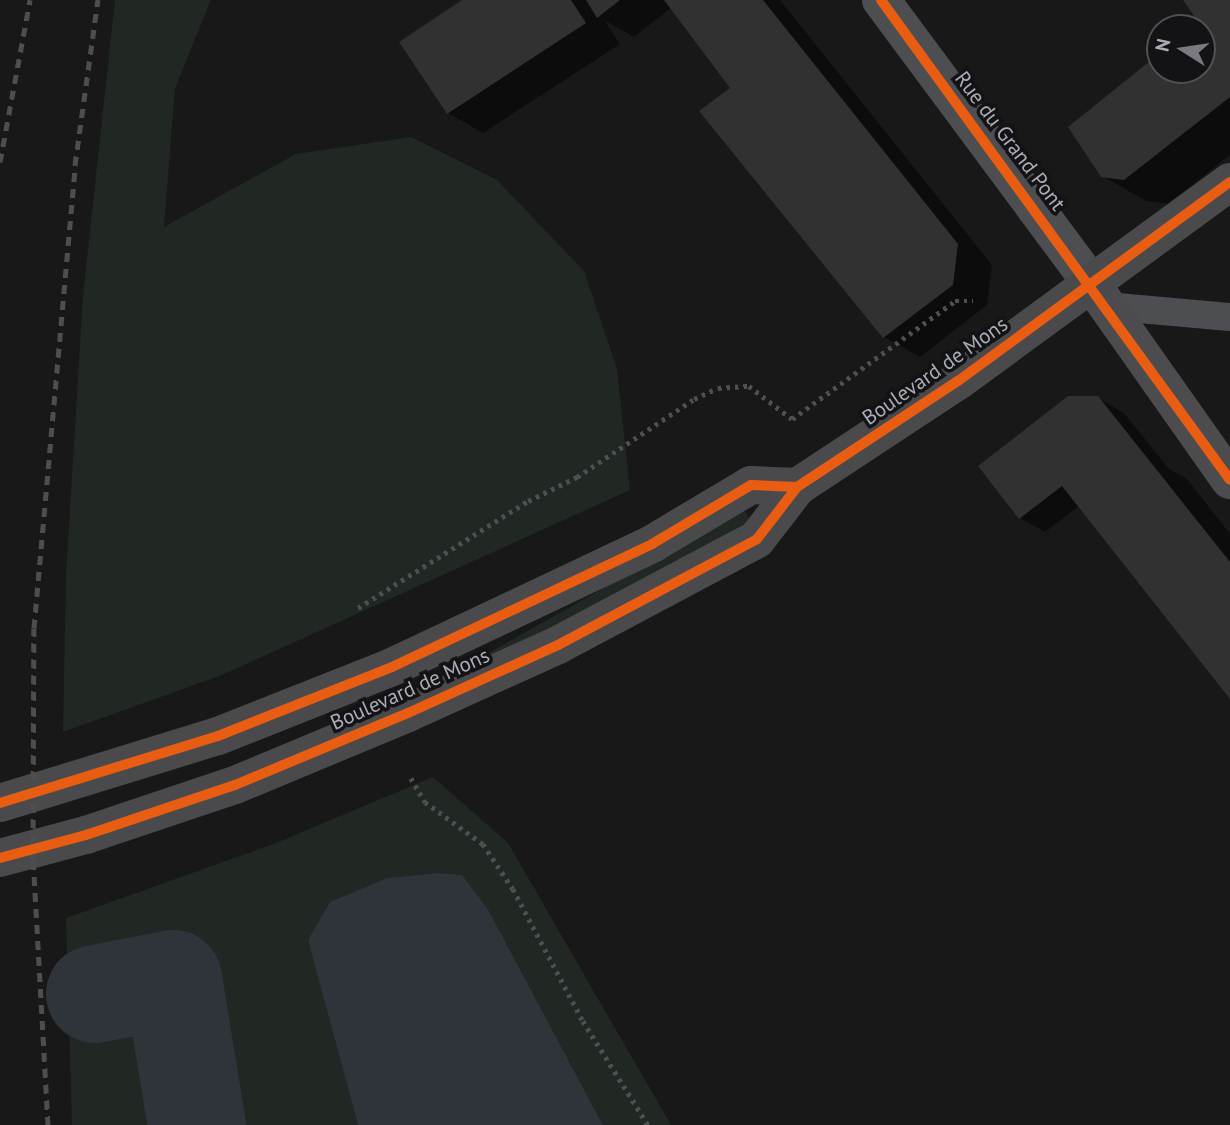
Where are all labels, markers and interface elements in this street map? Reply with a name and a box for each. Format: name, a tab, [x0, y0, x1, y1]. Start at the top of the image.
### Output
north arrow	[1146, 14, 1216, 84]
text: N	[1149, 36, 1175, 54]
street label: Rue du Grand Pont	[949, 66, 1071, 216]
street label: Boulevard de Mons	[858, 311, 1012, 431]
street label: Boulevard de Mons	[327, 643, 493, 735]

